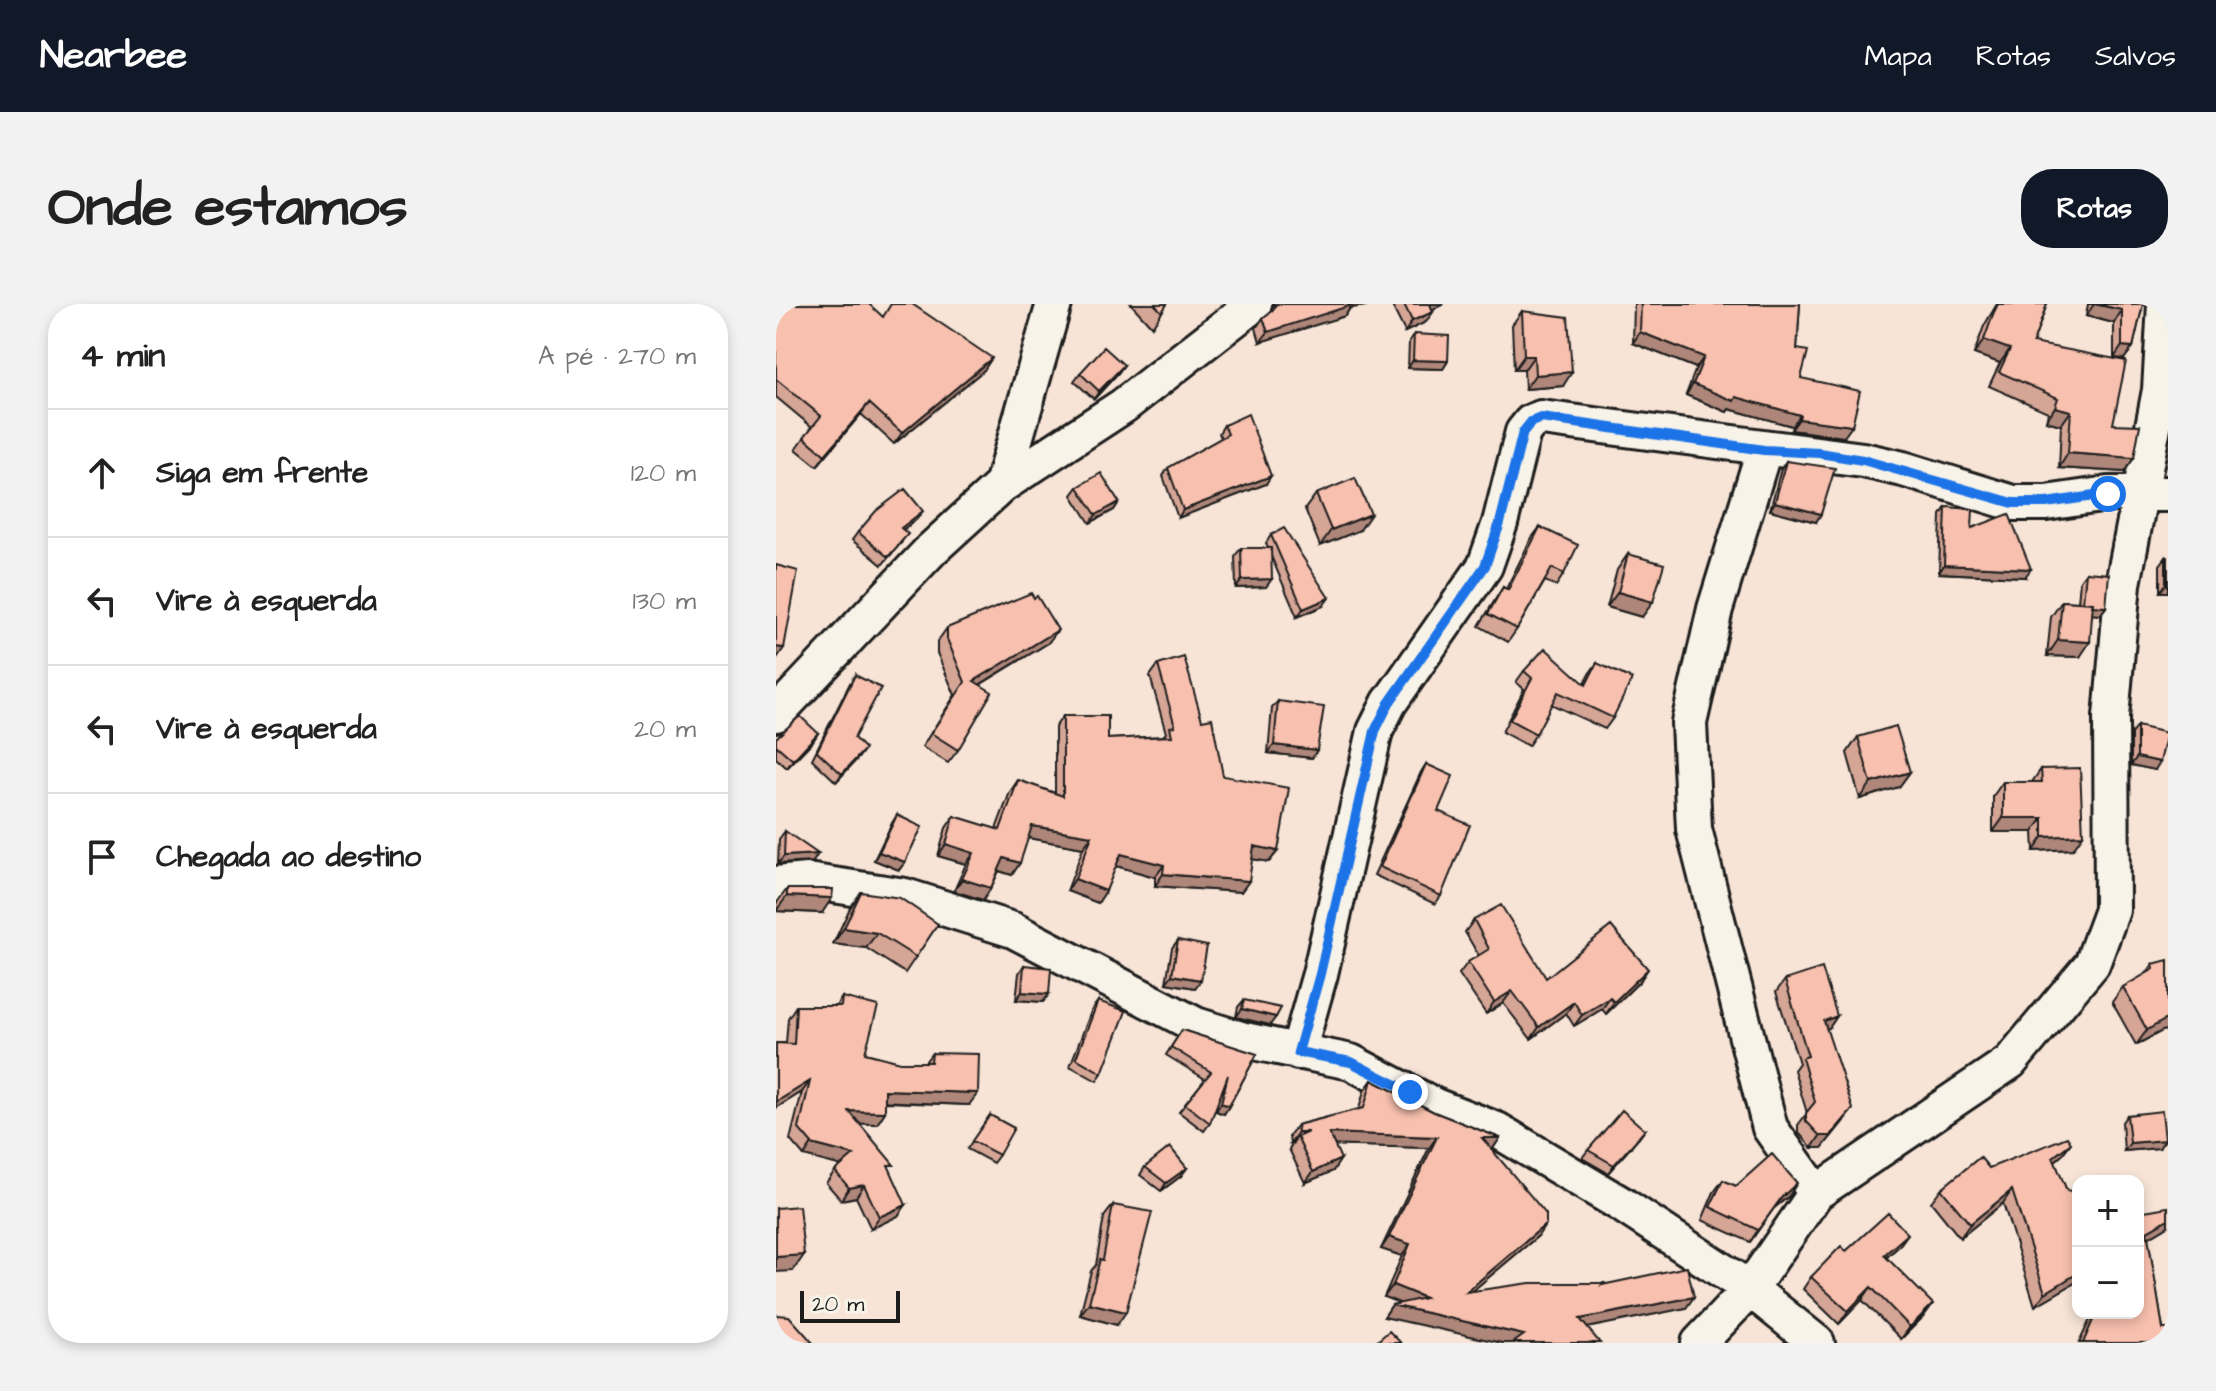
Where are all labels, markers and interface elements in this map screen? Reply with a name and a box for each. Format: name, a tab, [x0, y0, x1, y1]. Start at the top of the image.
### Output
text: Nearbee	[40, 30, 187, 82]
text: Mapa	[1864, 37, 1932, 76]
text: Rotas	[1976, 37, 2051, 76]
text: Salvos	[2095, 37, 2176, 76]
text: Onde estamos	[48, 169, 408, 247]
button: Rotas	[2021, 169, 2168, 248]
text: 4 min	[80, 332, 165, 380]
text: A pé · 270 m	[538, 338, 696, 374]
icon: ahead	[80, 451, 124, 495]
text: Siga em frente	[156, 452, 368, 494]
text: 120 m	[631, 455, 696, 491]
route start	[2090, 476, 2126, 512]
icon: left	[80, 579, 124, 623]
text: Vire à esquerda	[156, 580, 377, 622]
text: 130 m	[632, 583, 696, 619]
icon: left	[80, 707, 124, 751]
text: Vire à esquerda	[156, 708, 377, 750]
text: 20 m	[634, 711, 696, 747]
icon: arrive	[80, 835, 124, 879]
text: Chegada ao destino	[156, 836, 421, 878]
route end	[1392, 1074, 1428, 1110]
map controls	[2072, 1175, 2144, 1319]
button: +	[2072, 1175, 2144, 1247]
button: −	[2072, 1247, 2144, 1319]
scale bar	[800, 1287, 900, 1323]
text: 20 m	[812, 1289, 864, 1320]

